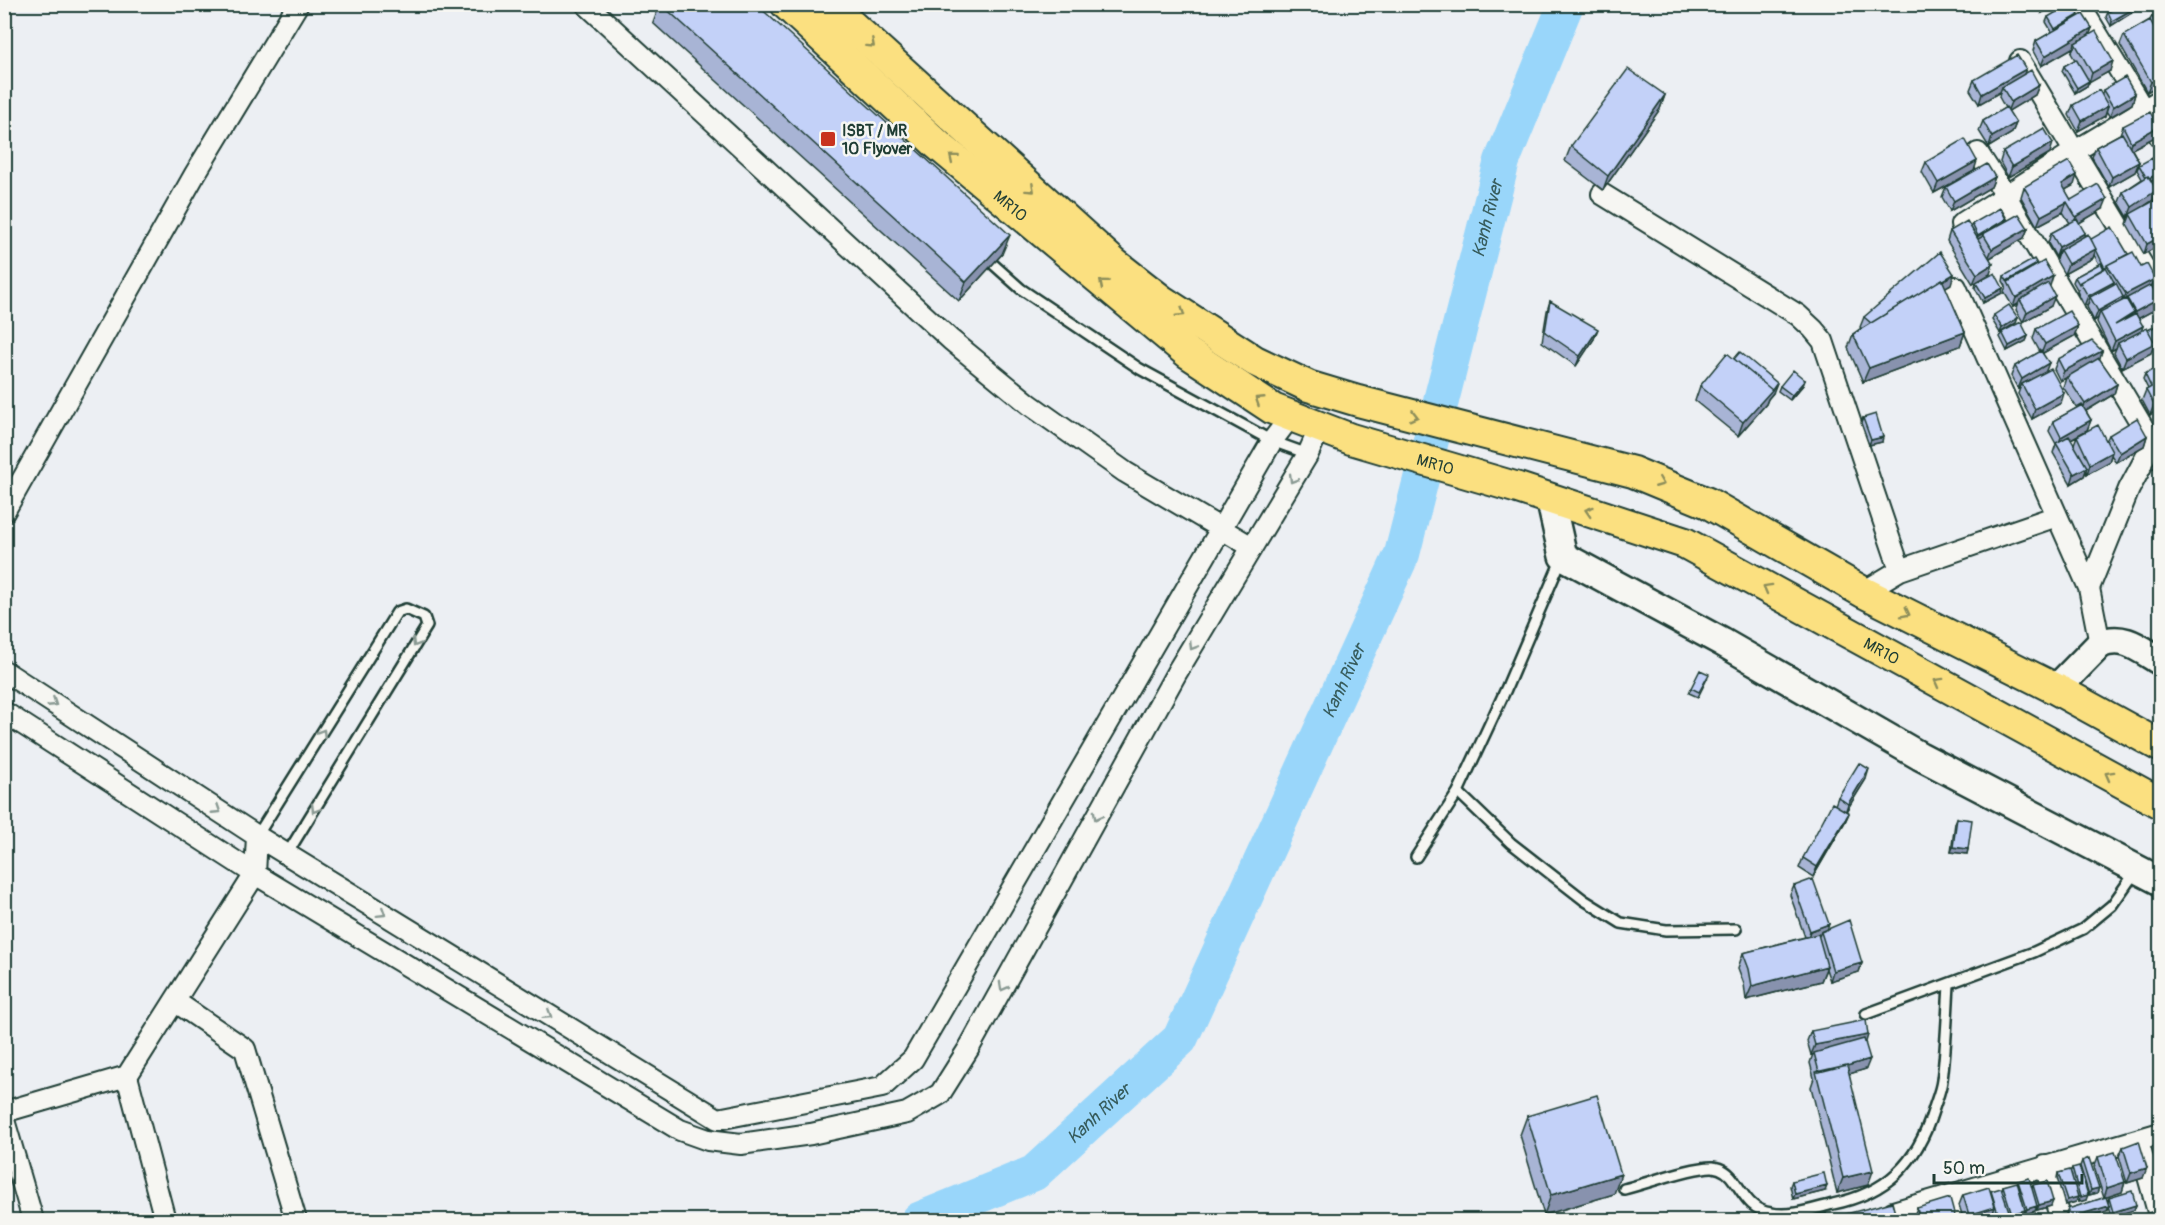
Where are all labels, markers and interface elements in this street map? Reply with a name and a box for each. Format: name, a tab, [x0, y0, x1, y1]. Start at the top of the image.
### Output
one-way arrow	[864, 37, 875, 48]
place label: ISBT / MR 10 Flyover	[842, 121, 913, 159]
marker: ISBT / MR 10 Flyover	[819, 130, 837, 148]
one-way arrow	[949, 155, 960, 166]
water label: Kanh River	[1467, 175, 1509, 260]
one-way arrow	[1024, 182, 1035, 193]
street label: MR10	[989, 186, 1031, 226]
one-way arrow	[1099, 279, 1110, 290]
one-way arrow	[1174, 306, 1185, 317]
one-way arrow	[1255, 396, 1266, 407]
one-way arrow	[1409, 408, 1419, 421]
street label: MR10	[1414, 450, 1456, 480]
one-way arrow	[1289, 473, 1300, 483]
one-way arrow	[1653, 476, 1664, 488]
one-way arrow	[1584, 506, 1595, 518]
one-way arrow	[1763, 584, 1773, 595]
one-way arrow	[1900, 606, 1911, 618]
street label: MR10	[1860, 634, 1903, 669]
one-way arrow	[412, 637, 424, 647]
water label: Kanh River	[1317, 638, 1372, 722]
one-way arrow	[1188, 640, 1200, 650]
one-way arrow	[1934, 678, 1944, 689]
one-way arrow	[47, 696, 58, 707]
one-way arrow	[314, 729, 326, 739]
one-way arrow	[2105, 771, 2115, 782]
one-way arrow	[210, 802, 221, 813]
one-way arrow	[310, 803, 322, 813]
one-way arrow	[1093, 810, 1104, 820]
one-way arrow	[376, 905, 386, 917]
one-way arrow	[999, 981, 1010, 991]
one-way arrow	[542, 1007, 552, 1019]
water label: Kanh River	[1062, 1077, 1138, 1149]
scale bar	[1934, 1147, 2082, 1185]
text: 50 m	[1943, 1157, 1985, 1180]

